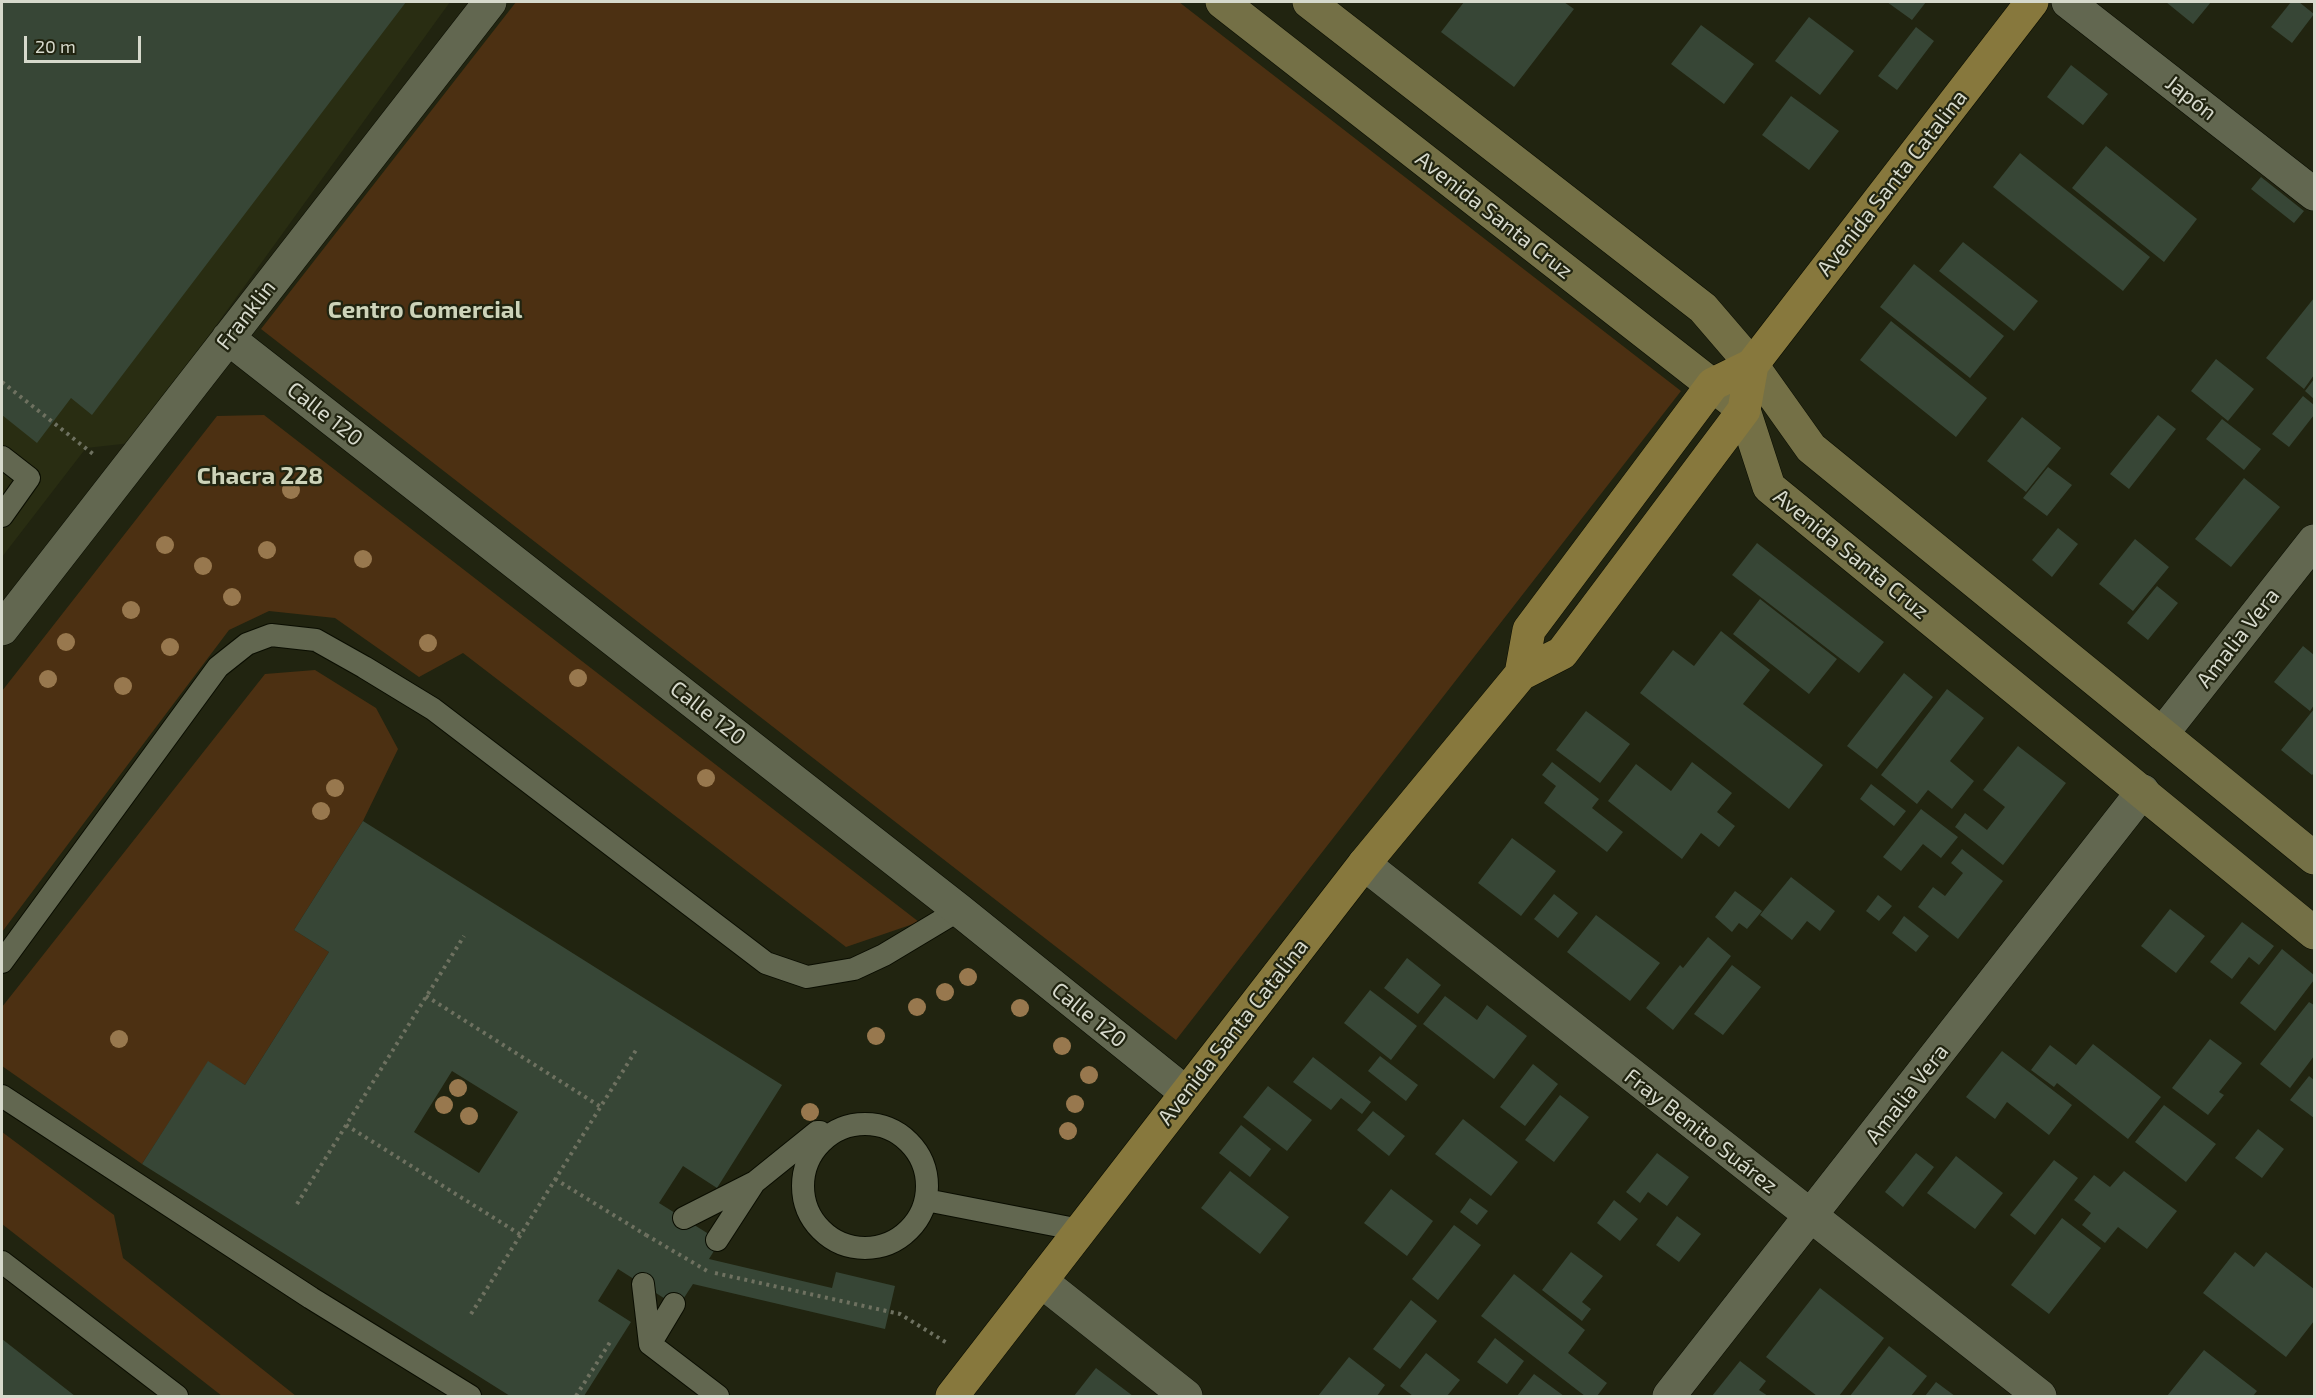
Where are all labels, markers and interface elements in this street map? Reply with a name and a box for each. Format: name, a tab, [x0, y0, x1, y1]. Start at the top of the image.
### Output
scale bar	[27, 24, 144, 62]
text: 20 m	[35, 35, 76, 57]
street label: Japón	[2160, 70, 2222, 126]
street label: Avenida Santa Catalina	[1811, 85, 1973, 281]
street label: Avenida Santa Cruz	[1410, 145, 1578, 285]
street label: Franklin	[211, 275, 281, 355]
district label: Centro Comercial	[328, 296, 522, 324]
street label: Calle 120	[282, 376, 368, 452]
district label: Chacra 228	[197, 462, 323, 490]
street label: Avenida Santa Cruz	[1768, 483, 1934, 625]
street label: Amalia Vera	[2191, 583, 2285, 693]
street label: Calle 120	[665, 675, 751, 751]
street label: Avenida Santa Catalina	[1152, 934, 1314, 1130]
street label: Calle 120	[1046, 977, 1132, 1053]
street label: Amalia Vera	[1860, 1039, 1954, 1149]
street label: Fray Benito Suárez	[1619, 1063, 1783, 1199]

